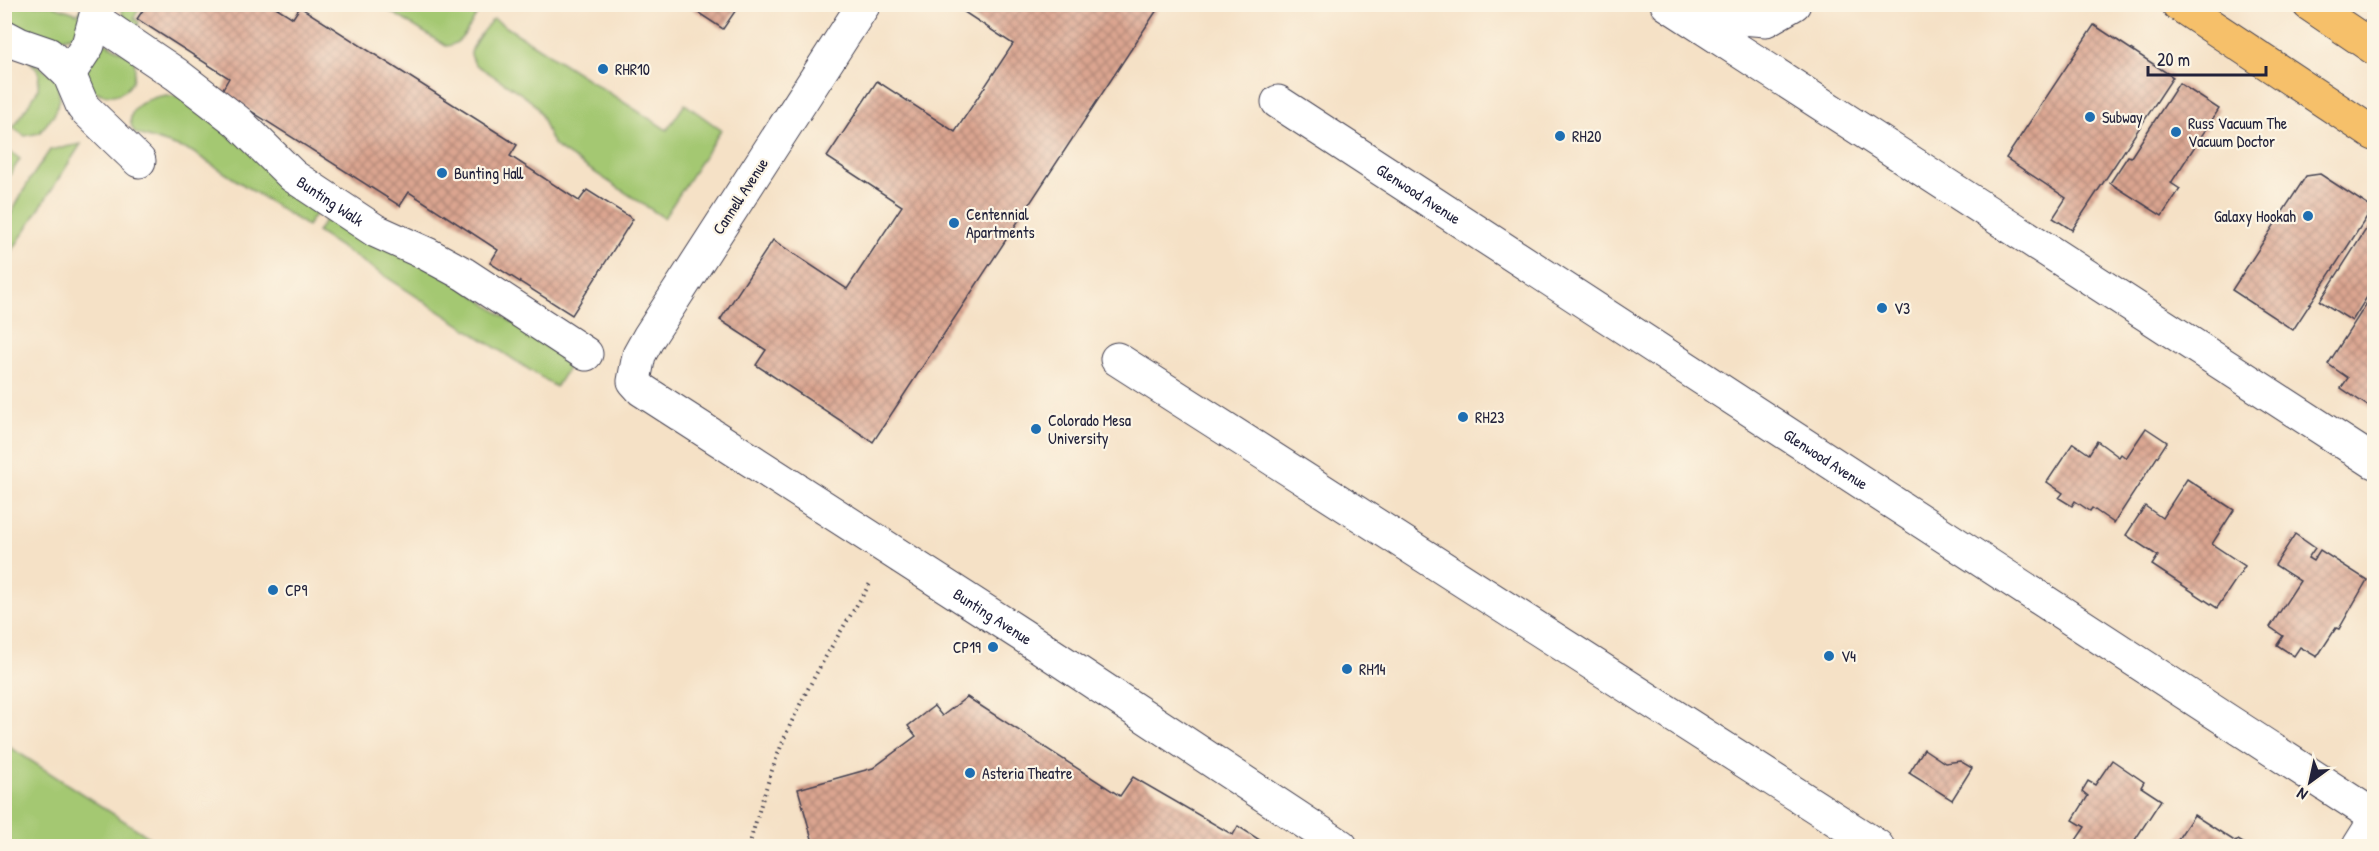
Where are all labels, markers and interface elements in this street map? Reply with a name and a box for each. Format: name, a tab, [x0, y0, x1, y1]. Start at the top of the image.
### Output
scale bar	[2148, 39, 2266, 77]
text: 20 m	[2157, 47, 2190, 72]
place label: RHR10	[615, 58, 650, 80]
marker: RHR10	[596, 62, 610, 76]
place label: Subway	[2102, 106, 2143, 128]
marker: Subway	[2083, 110, 2097, 124]
place label: Russ Vacuum The Vacuum Doctor	[2188, 112, 2288, 152]
place label: RH20	[1572, 125, 1601, 147]
marker: Russ Vacuum The Vacuum Doctor	[2169, 125, 2183, 139]
marker: RH20	[1553, 129, 1567, 143]
street label: Cannell Avenue	[707, 153, 773, 238]
street label: Glenwood Avenue	[1372, 158, 1466, 230]
place label: Bunting Hall	[454, 162, 524, 184]
marker: Bunting Hall	[435, 166, 449, 180]
street label: Bunting Walk	[293, 171, 369, 231]
place label: Centennial Apartments	[966, 203, 1035, 243]
place label: Galaxy Hookah	[2214, 205, 2296, 227]
marker: Galaxy Hookah	[2301, 209, 2315, 223]
marker: Centennial Apartments	[947, 216, 961, 230]
place label: V3	[1894, 297, 1910, 319]
marker: V3	[1875, 301, 1889, 315]
place label: RH23	[1475, 406, 1504, 428]
place label: Colorado Mesa University	[1048, 409, 1131, 449]
marker: RH23	[1456, 410, 1470, 424]
marker: Colorado Mesa University	[1029, 422, 1043, 436]
street label: Glenwood Avenue	[1780, 423, 1873, 495]
place label: CP9	[285, 579, 307, 601]
marker: CP9	[266, 583, 280, 597]
street label: Bunting Avenue	[949, 583, 1037, 650]
place label: CP19	[953, 636, 981, 658]
marker: CP19	[986, 640, 1000, 654]
place label: V4	[1841, 645, 1856, 667]
marker: V4	[1822, 649, 1836, 663]
place label: RH14	[1359, 658, 1386, 680]
marker: RH14	[1340, 662, 1354, 676]
north arrow	[2280, 752, 2340, 812]
place label: Asteria Theatre	[982, 762, 1073, 784]
marker: Asteria Theatre	[963, 766, 977, 780]
text: N	[2292, 783, 2311, 806]

